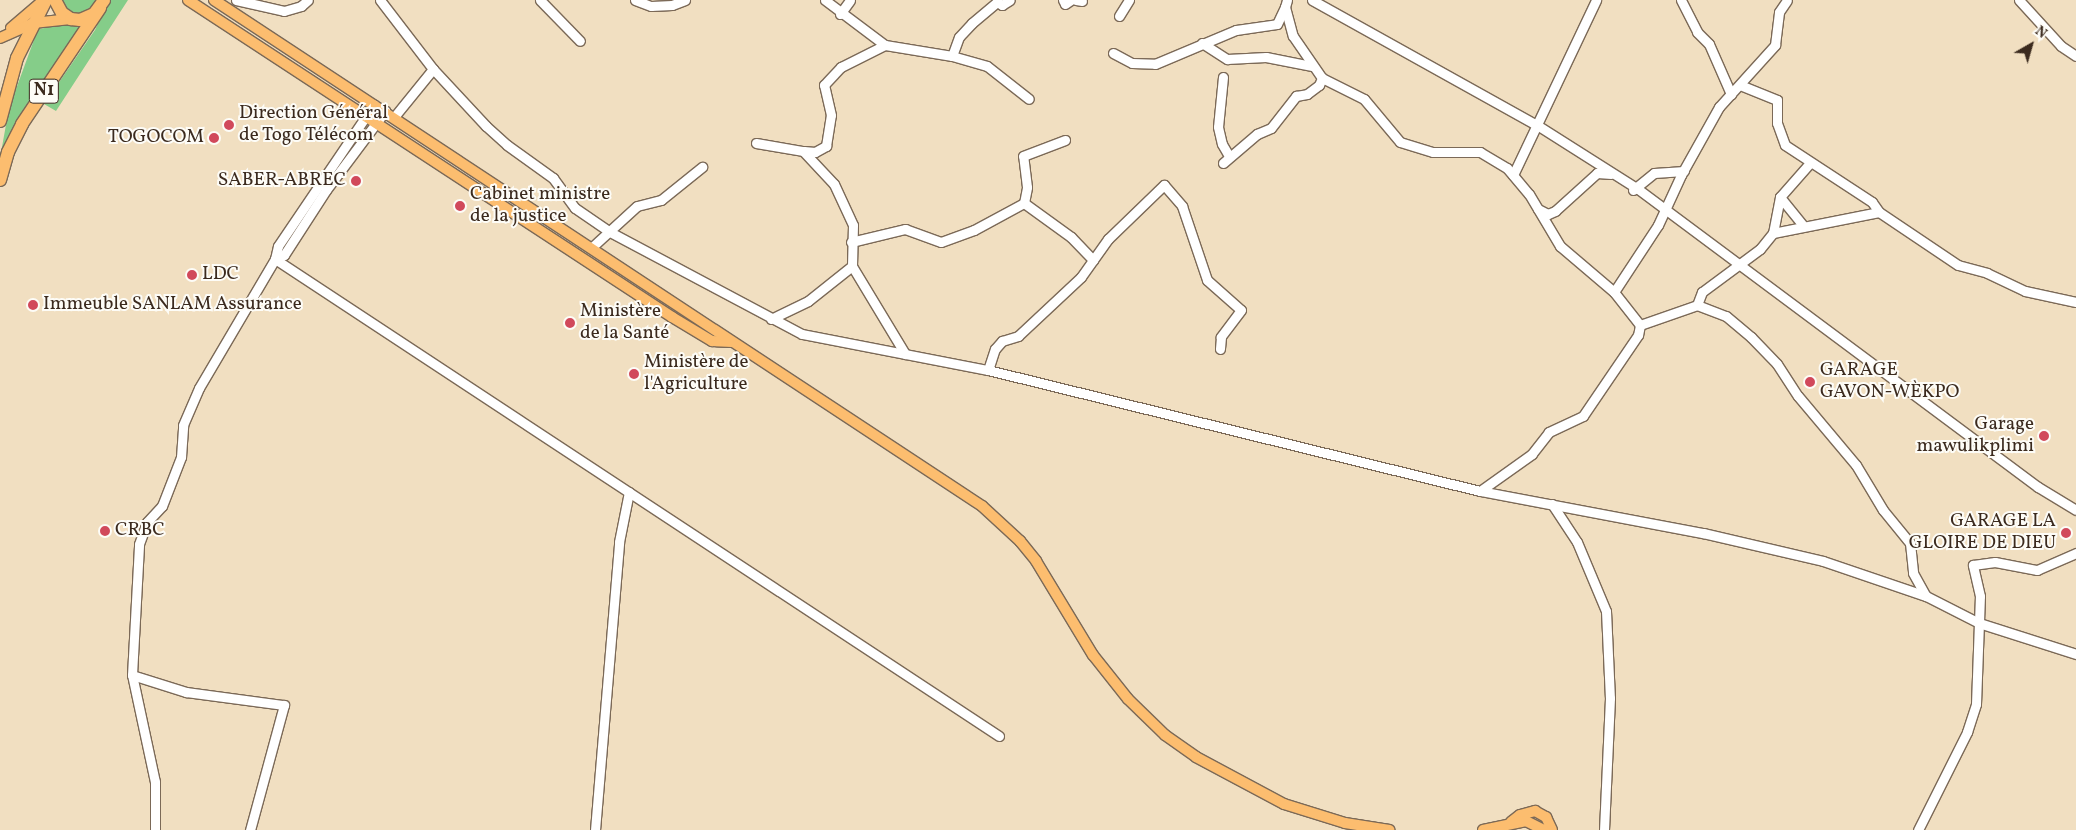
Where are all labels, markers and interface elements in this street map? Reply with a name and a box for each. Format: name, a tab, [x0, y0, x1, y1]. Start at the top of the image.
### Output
north arrow	[2006, 20, 2056, 70]
text: N	[2031, 22, 2050, 43]
road number: N1	[28, 76, 60, 106]
place label: Direction Général de Togo Télécom	[239, 103, 388, 147]
marker: Direction Général de Togo Télécom	[223, 119, 235, 131]
place label: TOGOCOM	[108, 127, 204, 149]
marker: TOGOCOM	[208, 132, 220, 144]
place label: SABER-ABREC	[218, 170, 346, 192]
marker: SABER-ABREC	[350, 175, 362, 187]
place label: Cabinet ministre de la justice	[470, 184, 610, 228]
marker: Cabinet ministre de la justice	[454, 200, 466, 212]
place label: LDC	[202, 264, 239, 286]
marker: LDC	[186, 269, 198, 281]
place label: Immeuble SANLAM Assurance	[43, 294, 302, 316]
marker: Immeuble SANLAM Assurance	[27, 299, 39, 311]
place label: Ministère de la Santé	[580, 301, 669, 345]
marker: Ministère de la Santé	[564, 317, 576, 329]
place label: Ministère de l'Agriculture	[644, 352, 749, 396]
place label: GARAGE GAVON-WÈKPO	[1820, 360, 1959, 404]
marker: Ministère de l'Agriculture	[628, 368, 640, 380]
marker: GARAGE GAVON-WÈKPO	[1804, 376, 1816, 388]
place label: Garage mawulikplimi	[1916, 414, 2034, 458]
marker: Garage mawulikplimi	[2038, 430, 2050, 442]
place label: GARAGE LA GLOIRE DE DIEU	[1909, 511, 2056, 555]
place label: CRBC	[115, 520, 165, 542]
marker: CRBC	[99, 525, 111, 537]
marker: GARAGE LA GLOIRE DE DIEU	[2060, 527, 2072, 539]

